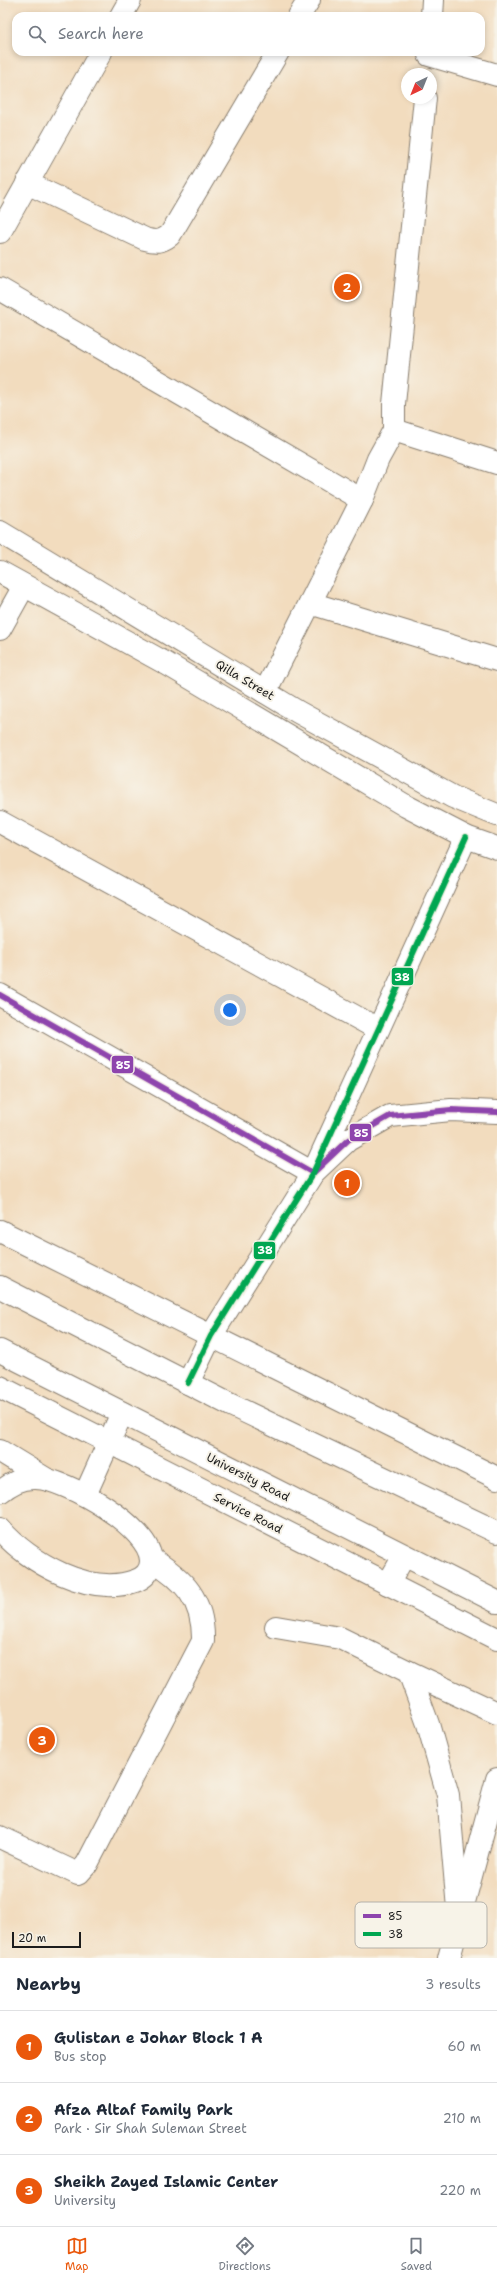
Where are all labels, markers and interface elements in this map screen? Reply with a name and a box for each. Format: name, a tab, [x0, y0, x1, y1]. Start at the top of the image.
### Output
search box	[12, 12, 485, 56]
icon: search	[26, 23, 48, 45]
text: Search here	[58, 24, 144, 44]
north arrow	[401, 68, 437, 104]
pin: 2	[334, 272, 360, 302]
street label: Qilla Street	[213, 656, 277, 704]
line badge: 38	[391, 967, 414, 986]
text: 38	[394, 970, 410, 985]
your location	[220, 1000, 240, 1020]
line badge: 85	[111, 1055, 134, 1074]
text: 85	[116, 1058, 130, 1073]
line badge: 85	[349, 1123, 372, 1142]
text: 85	[354, 1126, 368, 1141]
pin: 1	[334, 1168, 360, 1198]
line badge: 38	[253, 1241, 276, 1260]
text: 38	[257, 1243, 273, 1258]
street label: University Road	[204, 1449, 293, 1505]
street label: Service Road	[211, 1489, 285, 1537]
pin: 3	[29, 1725, 55, 1755]
legend	[355, 1902, 487, 1948]
text: 85	[388, 1909, 402, 1924]
text: 38	[388, 1927, 403, 1942]
scale bar	[12, 1930, 81, 1949]
text: 20 m	[18, 1931, 46, 1946]
text: Nearby	[16, 1973, 81, 1995]
text: 3 results	[425, 1976, 481, 1993]
text: Gulistan e Johar Block 1 A	[54, 2028, 263, 2048]
text: 1	[26, 2038, 32, 2055]
text: 60 m	[448, 2038, 481, 2055]
text: Bus stop	[54, 2048, 106, 2065]
text: Afza Altaf Family Park	[54, 2100, 233, 2120]
text: 2	[24, 2110, 34, 2127]
text: 210 m	[443, 2110, 481, 2127]
text: Park · Sir Shah Suleman Street	[54, 2120, 247, 2137]
text: Sheikh Zayed Islamic Center	[54, 2172, 278, 2192]
text: 3	[24, 2182, 34, 2199]
text: 220 m	[439, 2182, 481, 2199]
text: University	[54, 2192, 116, 2209]
tab: Map	[65, 2235, 89, 2274]
tab: Directions	[218, 2235, 271, 2274]
tab: Saved	[401, 2235, 432, 2274]

